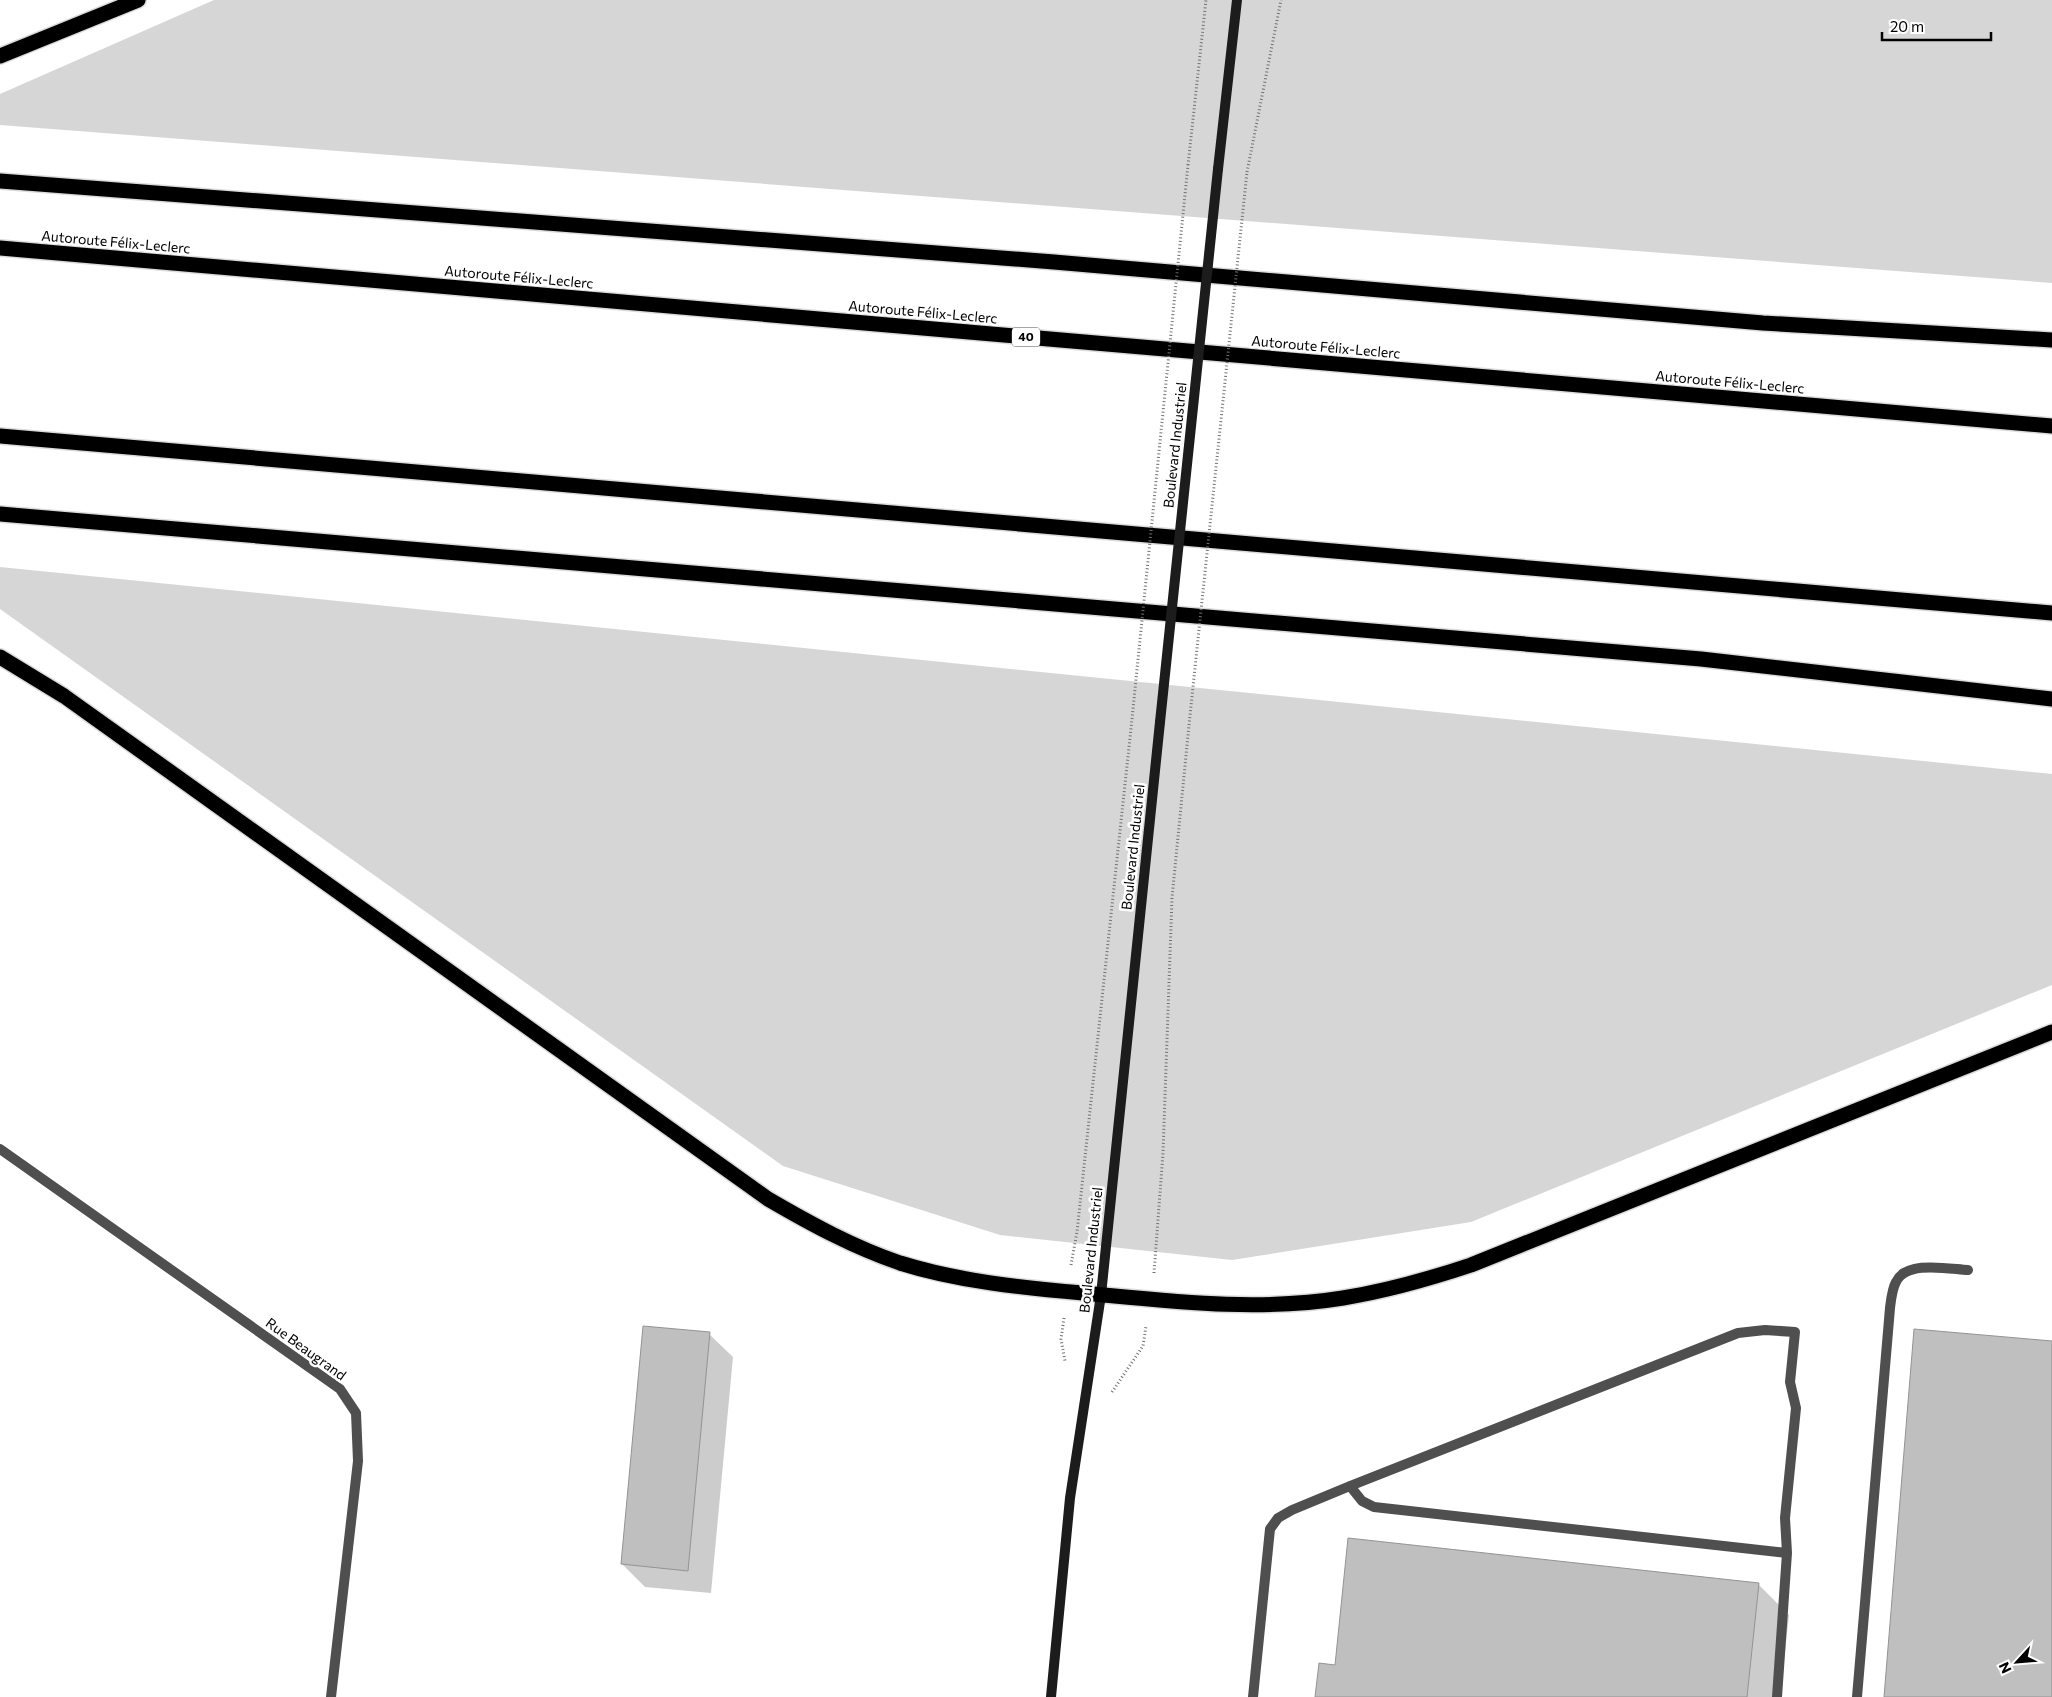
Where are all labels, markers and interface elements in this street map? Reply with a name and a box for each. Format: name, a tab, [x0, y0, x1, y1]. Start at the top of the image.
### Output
scale bar	[1882, 10, 1991, 42]
text: 20 m	[1890, 17, 1924, 35]
street label: Autoroute Félix-Leclerc	[41, 227, 191, 256]
street label: Autoroute Félix-Leclerc	[444, 262, 594, 291]
street label: Autoroute Félix-Leclerc	[848, 297, 998, 326]
road number: 40	[1012, 328, 1040, 347]
street label: Autoroute Félix-Leclerc	[1251, 332, 1401, 361]
street label: Autoroute Félix-Leclerc	[1655, 367, 1805, 396]
street label: Boulevard Industriel	[1159, 381, 1190, 509]
street label: Boulevard Industriel	[1117, 783, 1148, 911]
street label: Boulevard Industriel	[1075, 1186, 1106, 1314]
street label: Rue Beaugrand	[263, 1314, 350, 1383]
north arrow	[1992, 1637, 2042, 1687]
text: N	[1995, 1659, 2015, 1676]

